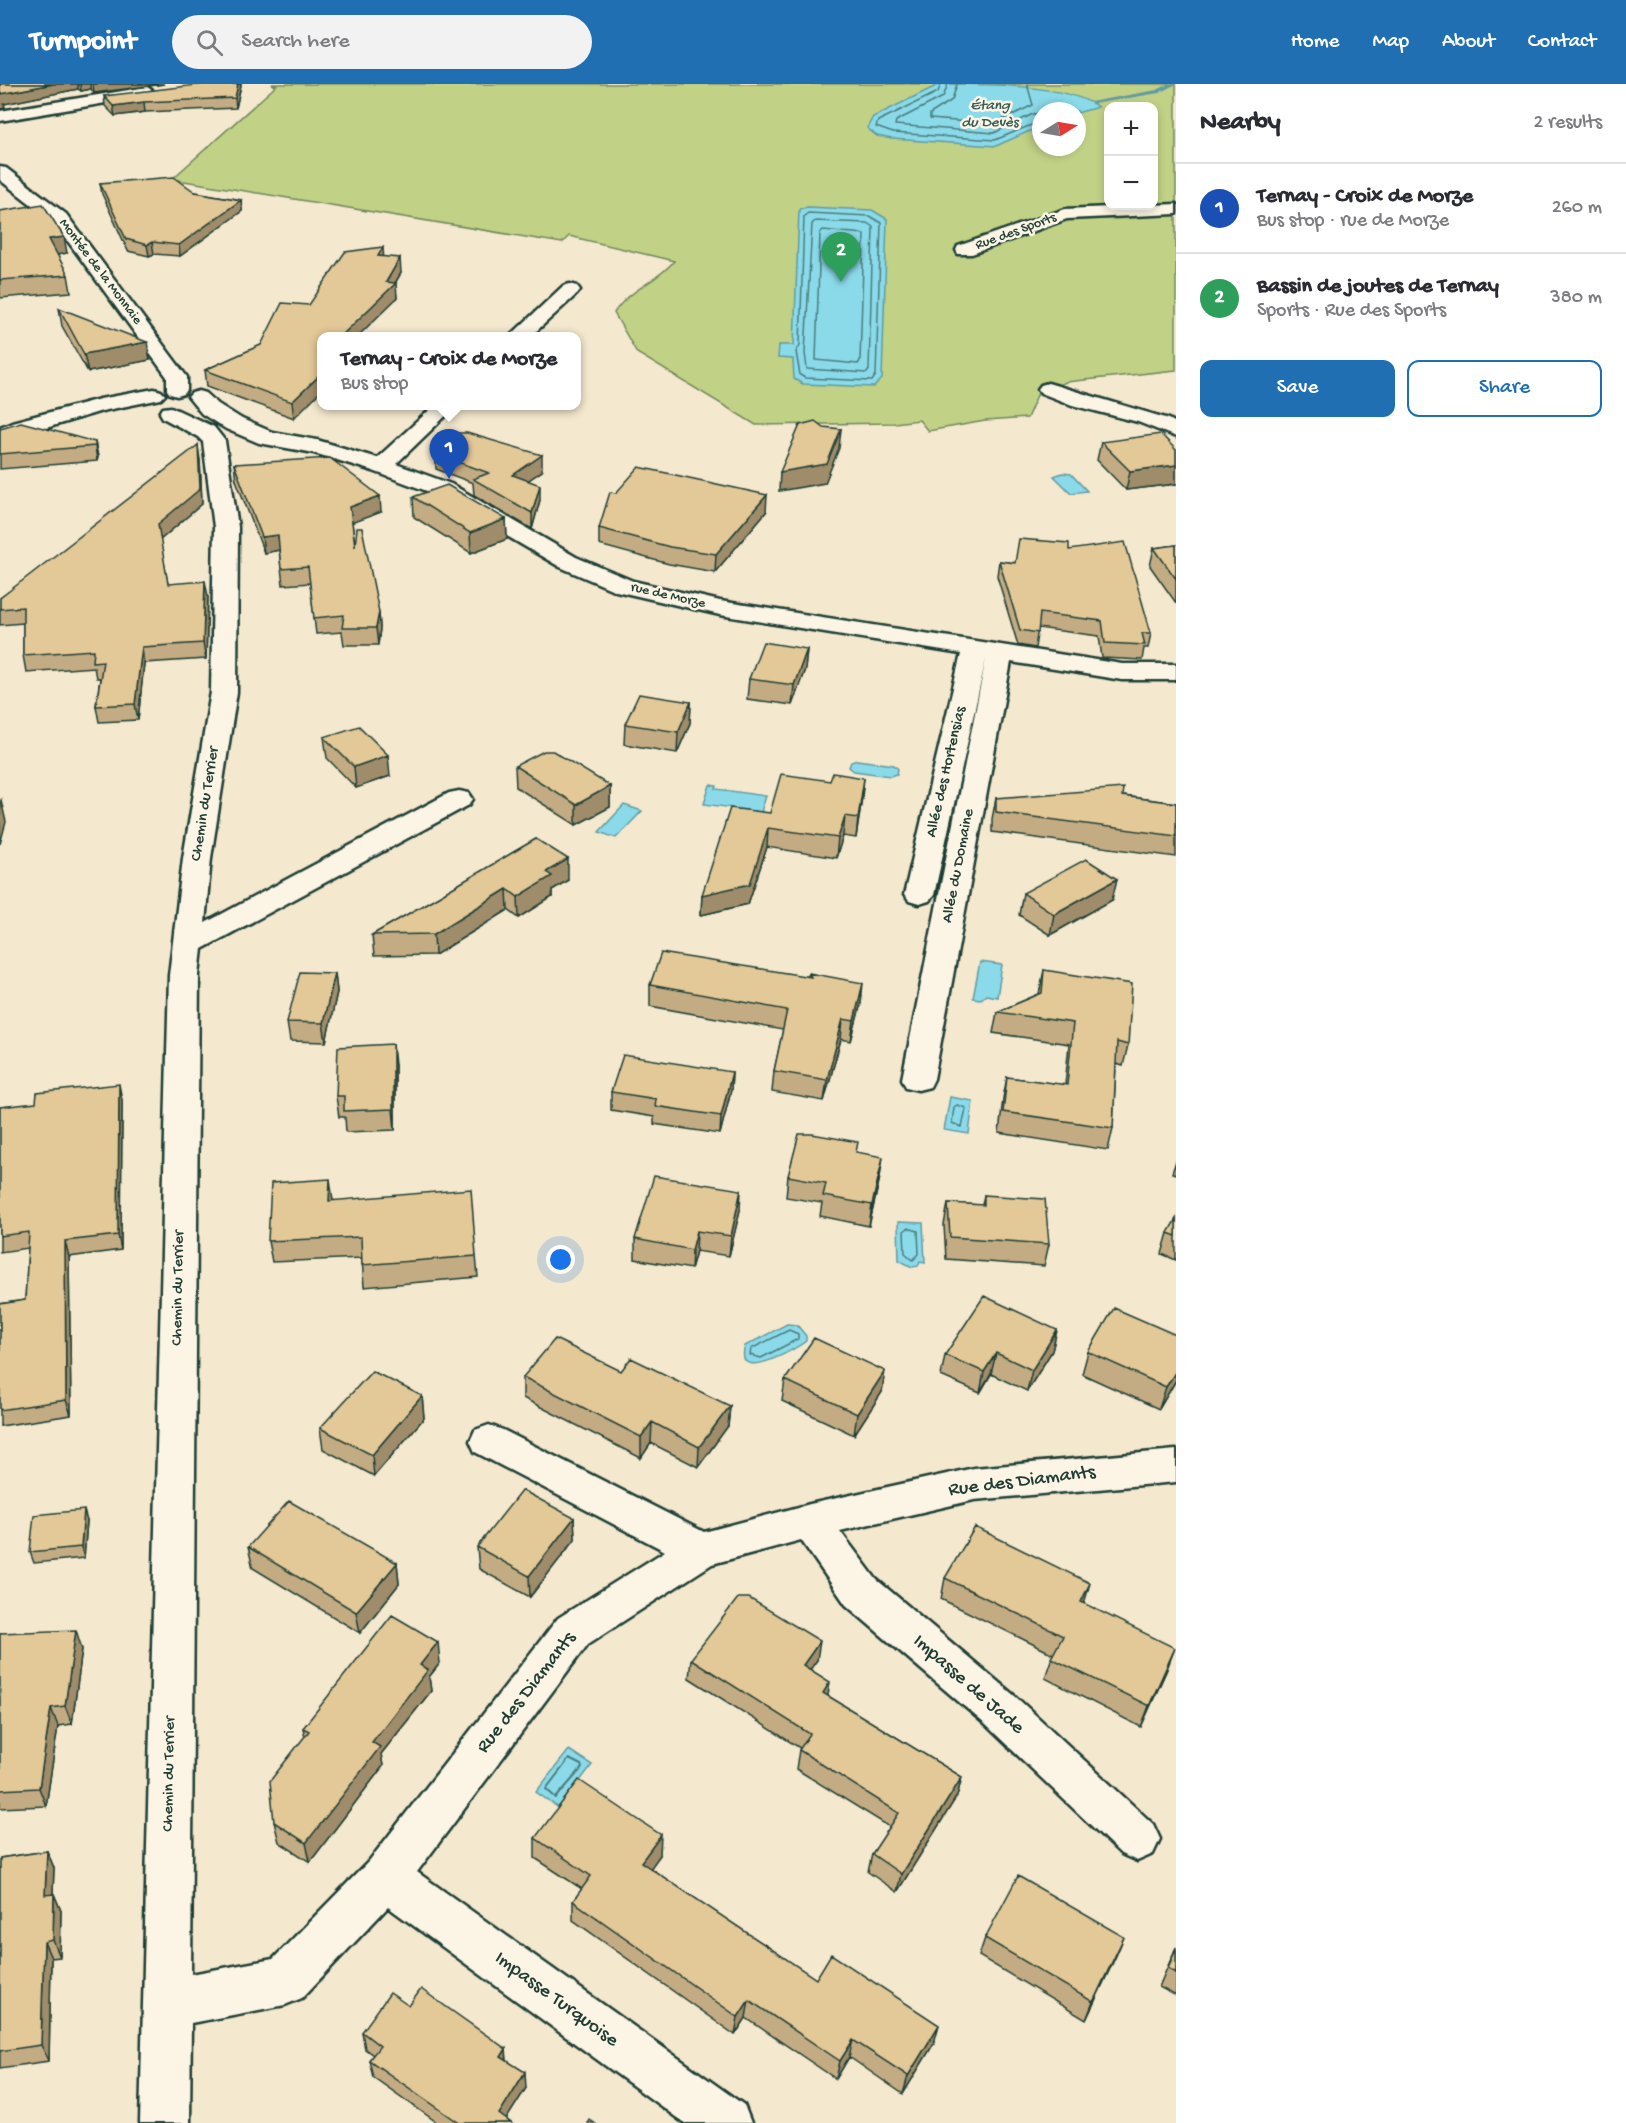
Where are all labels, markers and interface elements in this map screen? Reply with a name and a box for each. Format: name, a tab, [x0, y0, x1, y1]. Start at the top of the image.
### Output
search box	[172, 15, 592, 69]
text: Turnpoint	[30, 26, 136, 59]
icon: search	[193, 26, 226, 59]
text: Search here	[241, 29, 350, 55]
text: Home	[1291, 30, 1339, 55]
text: Map	[1372, 30, 1409, 55]
text: About	[1442, 30, 1495, 55]
text: Contact	[1528, 30, 1596, 55]
water label: Étang du Devès	[962, 97, 1020, 132]
north arrow	[1032, 102, 1086, 156]
map controls	[1104, 102, 1158, 210]
button: +	[1104, 102, 1158, 156]
text: Nearby	[1200, 108, 1281, 139]
text: 2 results	[1533, 112, 1602, 135]
button: −	[1104, 156, 1158, 210]
text: Ternay - Croix de Morze	[1257, 184, 1473, 210]
text: 1	[1215, 197, 1224, 220]
text: 260 m	[1552, 197, 1602, 220]
street label: Rue des Sports	[973, 209, 1060, 254]
text: Bus stop · rue de Morze	[1257, 210, 1449, 233]
street label: Montée de la Monnaie	[55, 216, 146, 329]
pin: 2	[822, 232, 860, 282]
text: Bassin de joutes de Ternay	[1257, 274, 1499, 300]
text: 2	[1215, 287, 1224, 310]
text: 380 m	[1550, 287, 1602, 310]
text: Sports · Rue des Sports	[1257, 300, 1446, 323]
popup	[317, 332, 581, 410]
text: Ternay - Croix de Morze	[341, 347, 557, 373]
button: Save	[1200, 360, 1395, 417]
button: Share	[1407, 360, 1602, 417]
text: Bus stop	[341, 373, 408, 396]
pin: 1	[430, 430, 468, 479]
street label: rue de Morze	[629, 579, 708, 613]
street label: Allée des Hortensias	[923, 704, 972, 839]
street label: Chemin du Terrier	[188, 744, 225, 863]
street label: Allée du Domaine	[939, 807, 980, 925]
street label: Chemin du Terrier	[168, 1229, 190, 1346]
your location	[546, 1245, 575, 1274]
street label: Rue des Diamants	[947, 1461, 1097, 1502]
street label: Rue des Diamants	[472, 1627, 582, 1758]
street label: Impasse de Jade	[908, 1630, 1029, 1740]
street label: Chemin du Terrier	[159, 1715, 181, 1832]
street label: Impasse Turquoise	[490, 1947, 623, 2053]

